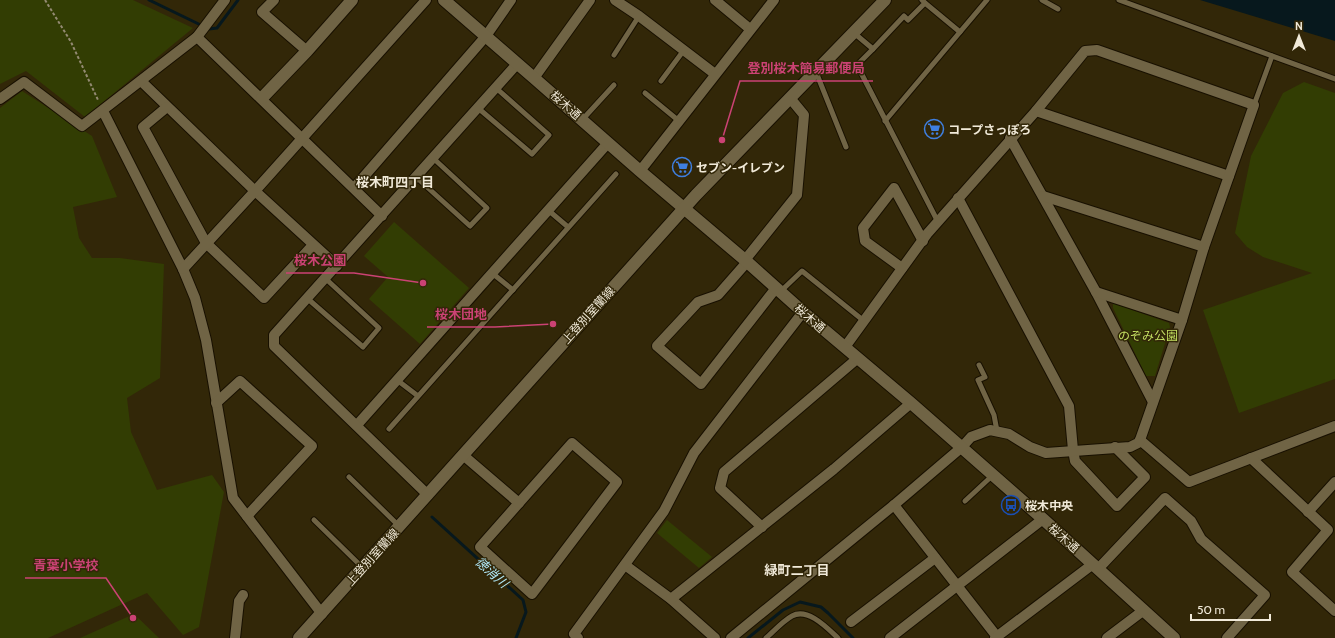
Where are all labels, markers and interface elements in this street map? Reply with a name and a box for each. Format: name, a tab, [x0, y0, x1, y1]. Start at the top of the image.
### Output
north arrow	[1279, 16, 1319, 56]
text: N	[1295, 19, 1303, 33]
callout: 登別桜木簡易郵便局	[740, 56, 873, 81]
text: 登別桜木簡易郵便局	[747, 60, 865, 76]
street label: 桜木通	[548, 87, 584, 123]
supermarket icon: コープさっぽろ	[923, 118, 945, 140]
place label: コープさっぽろ	[948, 122, 1031, 137]
supermarket icon: セブン-イレブン	[671, 156, 693, 178]
place label: セブン-イレブン	[696, 160, 785, 175]
district label: 桜木町四丁目	[356, 174, 434, 190]
callout: 桜木公園	[286, 248, 354, 273]
text: 桜木公園	[294, 252, 346, 268]
street label: 上登別室蘭線	[558, 283, 618, 347]
street label: 桜木通	[791, 301, 829, 335]
callout: 桜木団地	[427, 302, 495, 327]
text: 桜木団地	[435, 306, 487, 322]
park label: のぞみ公園	[1118, 328, 1178, 343]
bus stop icon: 桜木中央	[1000, 494, 1022, 516]
place label: 桜木中央	[1025, 498, 1073, 513]
street label: 桜木通	[1046, 520, 1082, 556]
street label: 上登別室蘭線	[342, 525, 402, 589]
callout: 青葉小学校	[25, 553, 106, 578]
water label: 徳消川	[472, 553, 513, 592]
text: 青葉小学校	[33, 557, 99, 573]
district label: 緑町二丁目	[763, 562, 830, 578]
scale bar	[1191, 596, 1270, 622]
text: 50 m	[1197, 602, 1225, 617]

